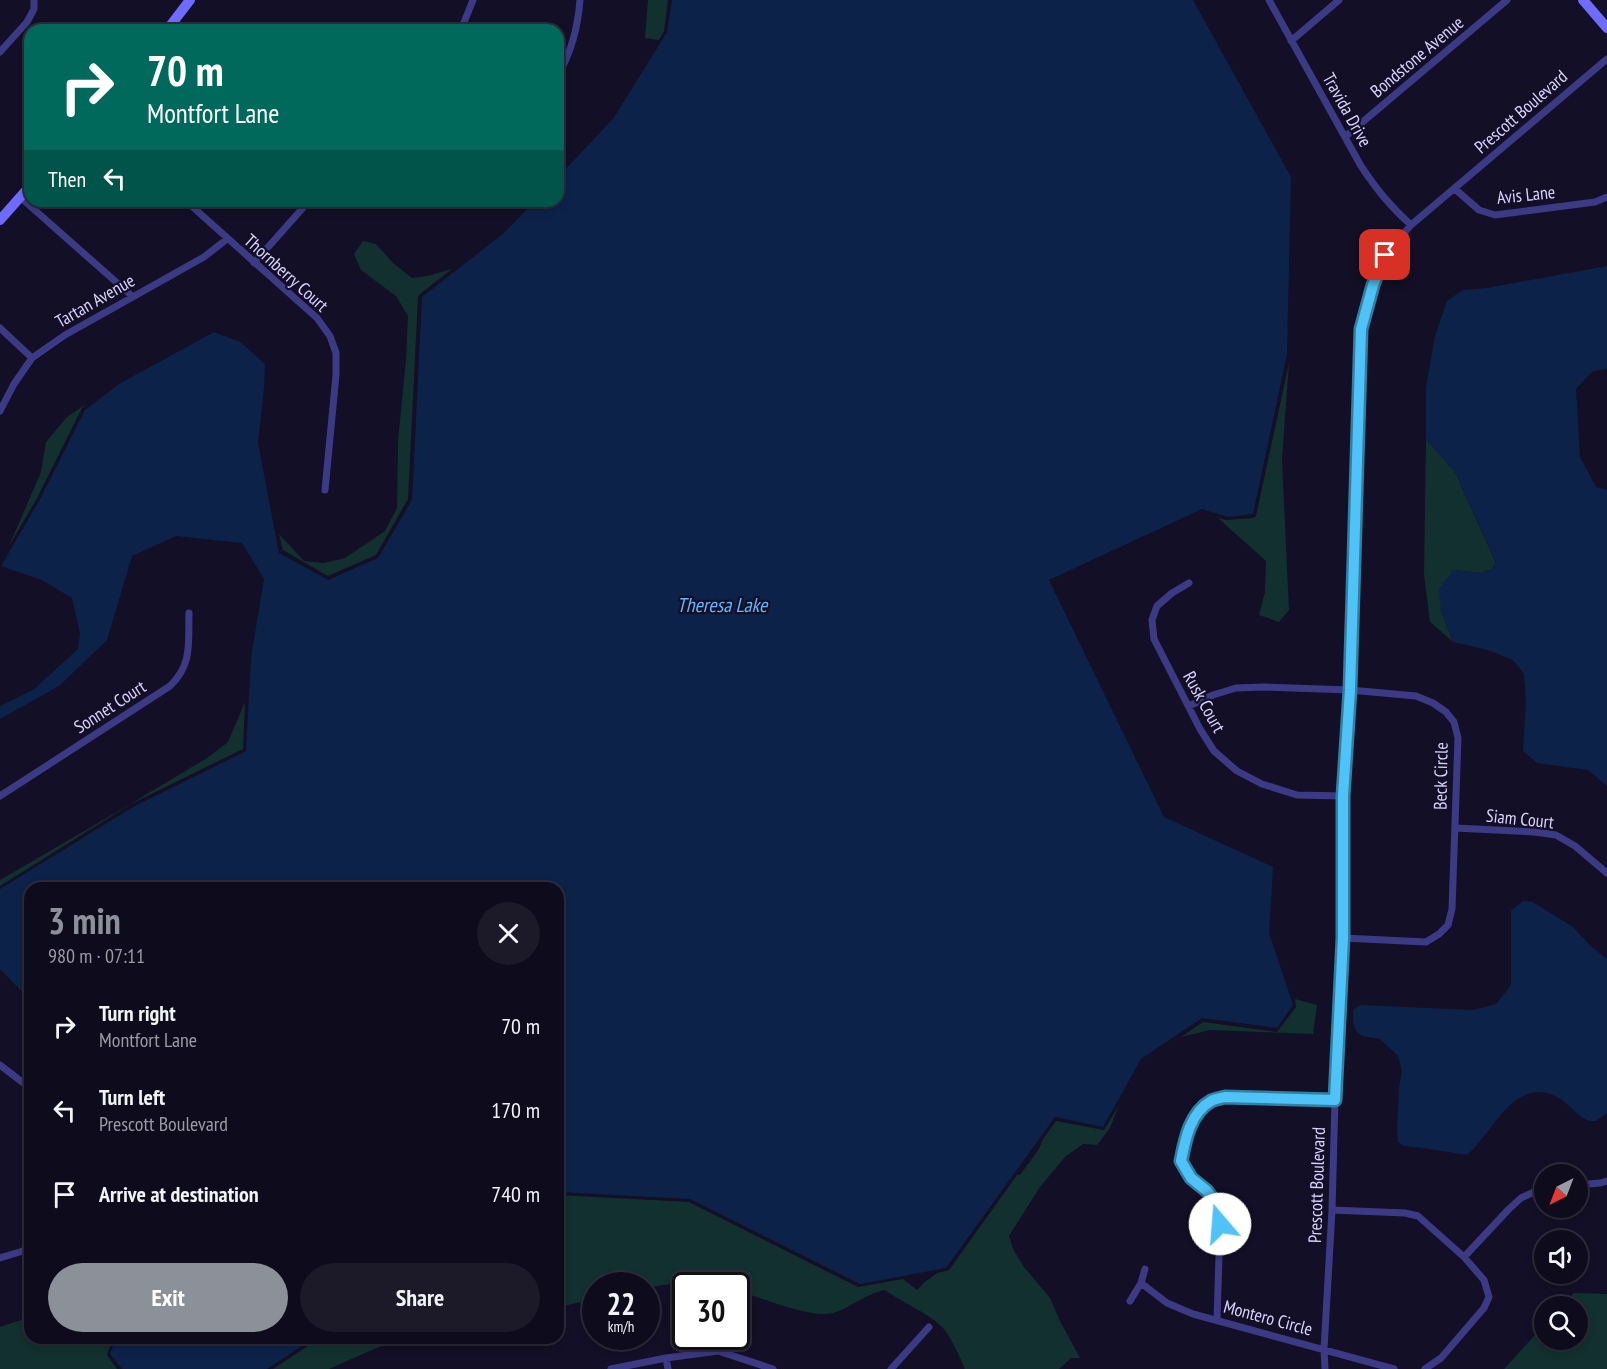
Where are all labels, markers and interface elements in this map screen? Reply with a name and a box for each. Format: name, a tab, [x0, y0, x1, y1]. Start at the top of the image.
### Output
street label: Bondstone Avenue	[1365, 11, 1468, 102]
text: 70 m	[147, 43, 224, 98]
icon: right	[48, 48, 126, 126]
street label: Prescott Boulevard	[1469, 65, 1572, 158]
street label: Travida Drive	[1318, 69, 1377, 151]
text: Montfort Lane	[147, 96, 279, 130]
icon: left	[98, 162, 131, 195]
text: Then	[48, 165, 86, 193]
street label: Avis Lane	[1496, 180, 1556, 209]
street label: Thornberry Court	[239, 229, 333, 316]
pin	[1359, 229, 1410, 280]
icon: arrive	[1368, 238, 1401, 271]
street label: Tartan Avenue	[51, 269, 139, 333]
water label: Theresa Lake	[677, 592, 769, 618]
street label: Rusk Court	[1178, 667, 1231, 736]
street label: Sonnet Court	[69, 675, 150, 738]
street label: Beck Circle	[1428, 742, 1453, 810]
street label: Siam Court	[1485, 804, 1555, 833]
text: 3 min	[48, 897, 121, 944]
button: close	[477, 902, 540, 965]
text: 980 m · 07:11	[48, 943, 145, 969]
text: Turn right	[99, 999, 176, 1027]
icon: right	[48, 1010, 81, 1043]
text: 70 m	[501, 1012, 540, 1040]
text: Montfort Lane	[99, 1027, 197, 1053]
text: Turn left	[99, 1083, 165, 1111]
icon: left	[48, 1094, 81, 1127]
text: 170 m	[491, 1096, 540, 1124]
text: Prescott Boulevard	[99, 1111, 228, 1137]
street label: Prescott Boulevard	[1303, 1127, 1330, 1243]
north arrow	[1534, 1164, 1588, 1218]
map controls	[1534, 1164, 1588, 1350]
icon: arrive	[48, 1178, 81, 1211]
text: Arrive at destination	[99, 1180, 259, 1208]
text: 740 m	[491, 1180, 540, 1208]
position arrow	[1188, 1192, 1252, 1256]
button: sound	[1534, 1230, 1588, 1284]
button: Exit	[48, 1263, 288, 1332]
button: Share	[300, 1263, 540, 1332]
speed limit sign: 30	[672, 1272, 750, 1350]
text: 22	[607, 1284, 635, 1323]
street label: Montero Circle	[1221, 1295, 1315, 1340]
button: search	[1534, 1296, 1588, 1350]
text: km/h	[608, 1317, 634, 1336]

